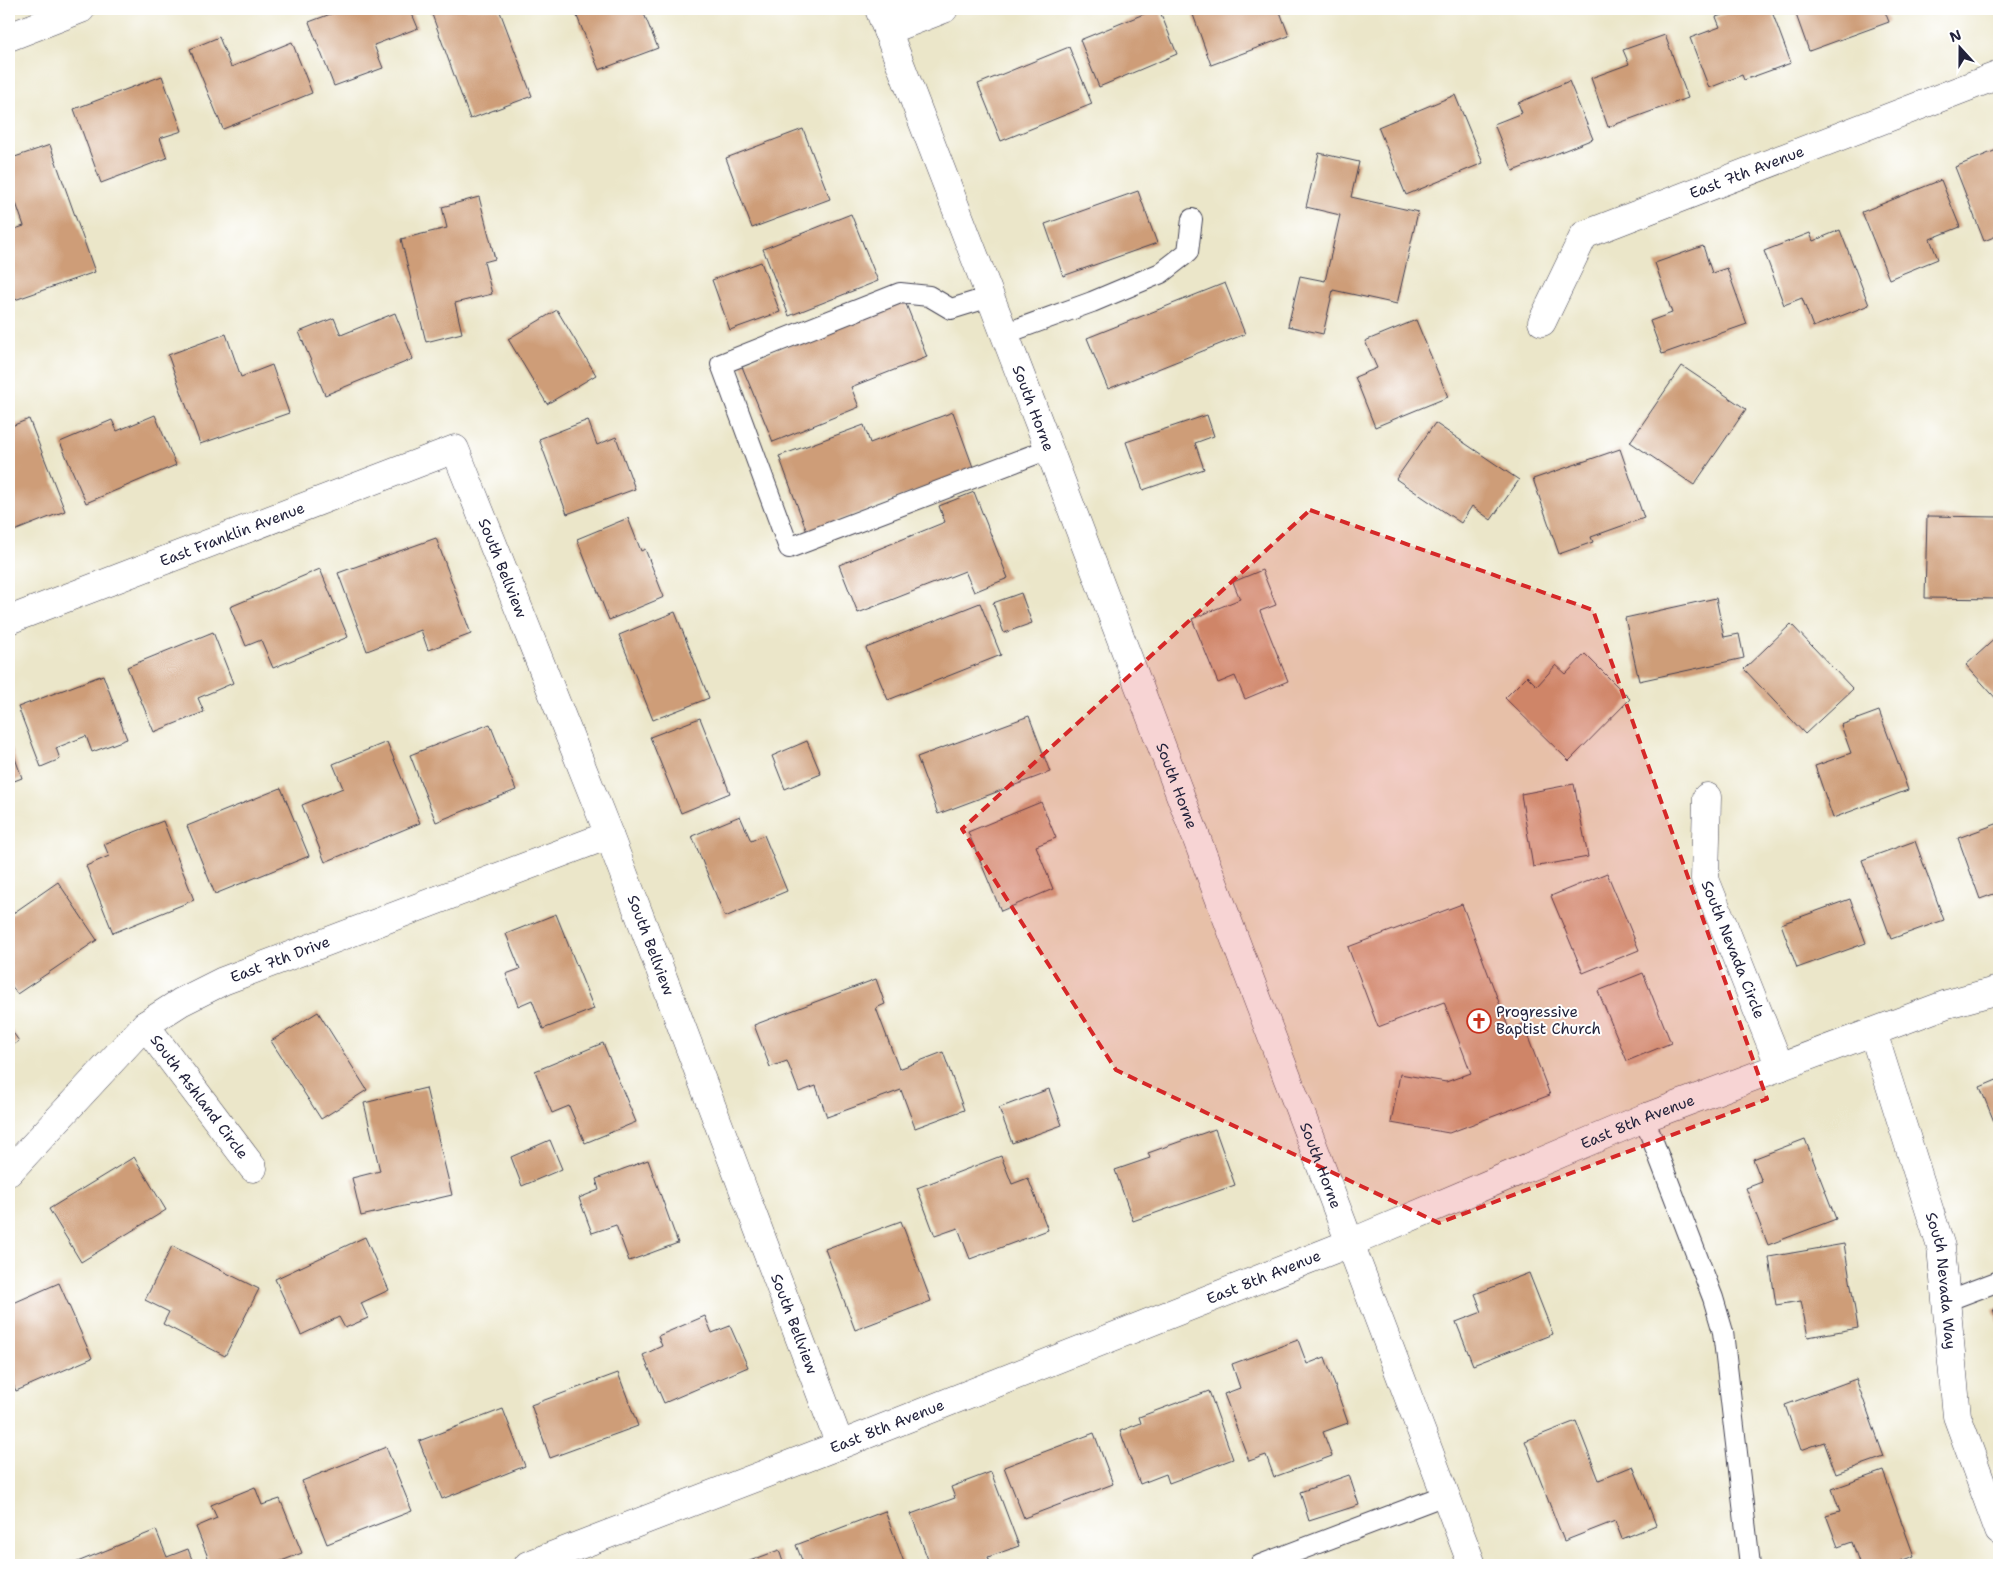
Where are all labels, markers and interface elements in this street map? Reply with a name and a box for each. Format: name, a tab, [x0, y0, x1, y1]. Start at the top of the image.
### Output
north arrow	[1936, 22, 1986, 72]
text: N	[1947, 25, 1964, 46]
street label: East 7th Avenue	[1687, 141, 1807, 203]
street label: South Horne	[1008, 362, 1059, 454]
street label: East Franklin Avenue	[157, 498, 307, 571]
street label: South Bellview	[474, 515, 531, 621]
street label: South Horne	[1151, 740, 1202, 832]
street label: South Nevada Circle	[1697, 878, 1770, 1021]
street label: South Bellview	[623, 892, 679, 998]
street label: East 7th Drive	[227, 931, 333, 987]
place label: Progressive Baptist Church	[1496, 1002, 1601, 1039]
church icon: Progressive Baptist Church	[1466, 1008, 1492, 1034]
street label: South Ashland Circle	[146, 1031, 253, 1163]
street label: East 8th Avenue	[1578, 1090, 1697, 1154]
street label: South Horne	[1295, 1120, 1346, 1211]
street label: South Nevada Way	[1921, 1210, 1961, 1350]
street label: East 8th Avenue	[1204, 1246, 1324, 1309]
street label: South Bellview	[766, 1271, 822, 1377]
street label: East 8th Avenue	[827, 1395, 947, 1458]

